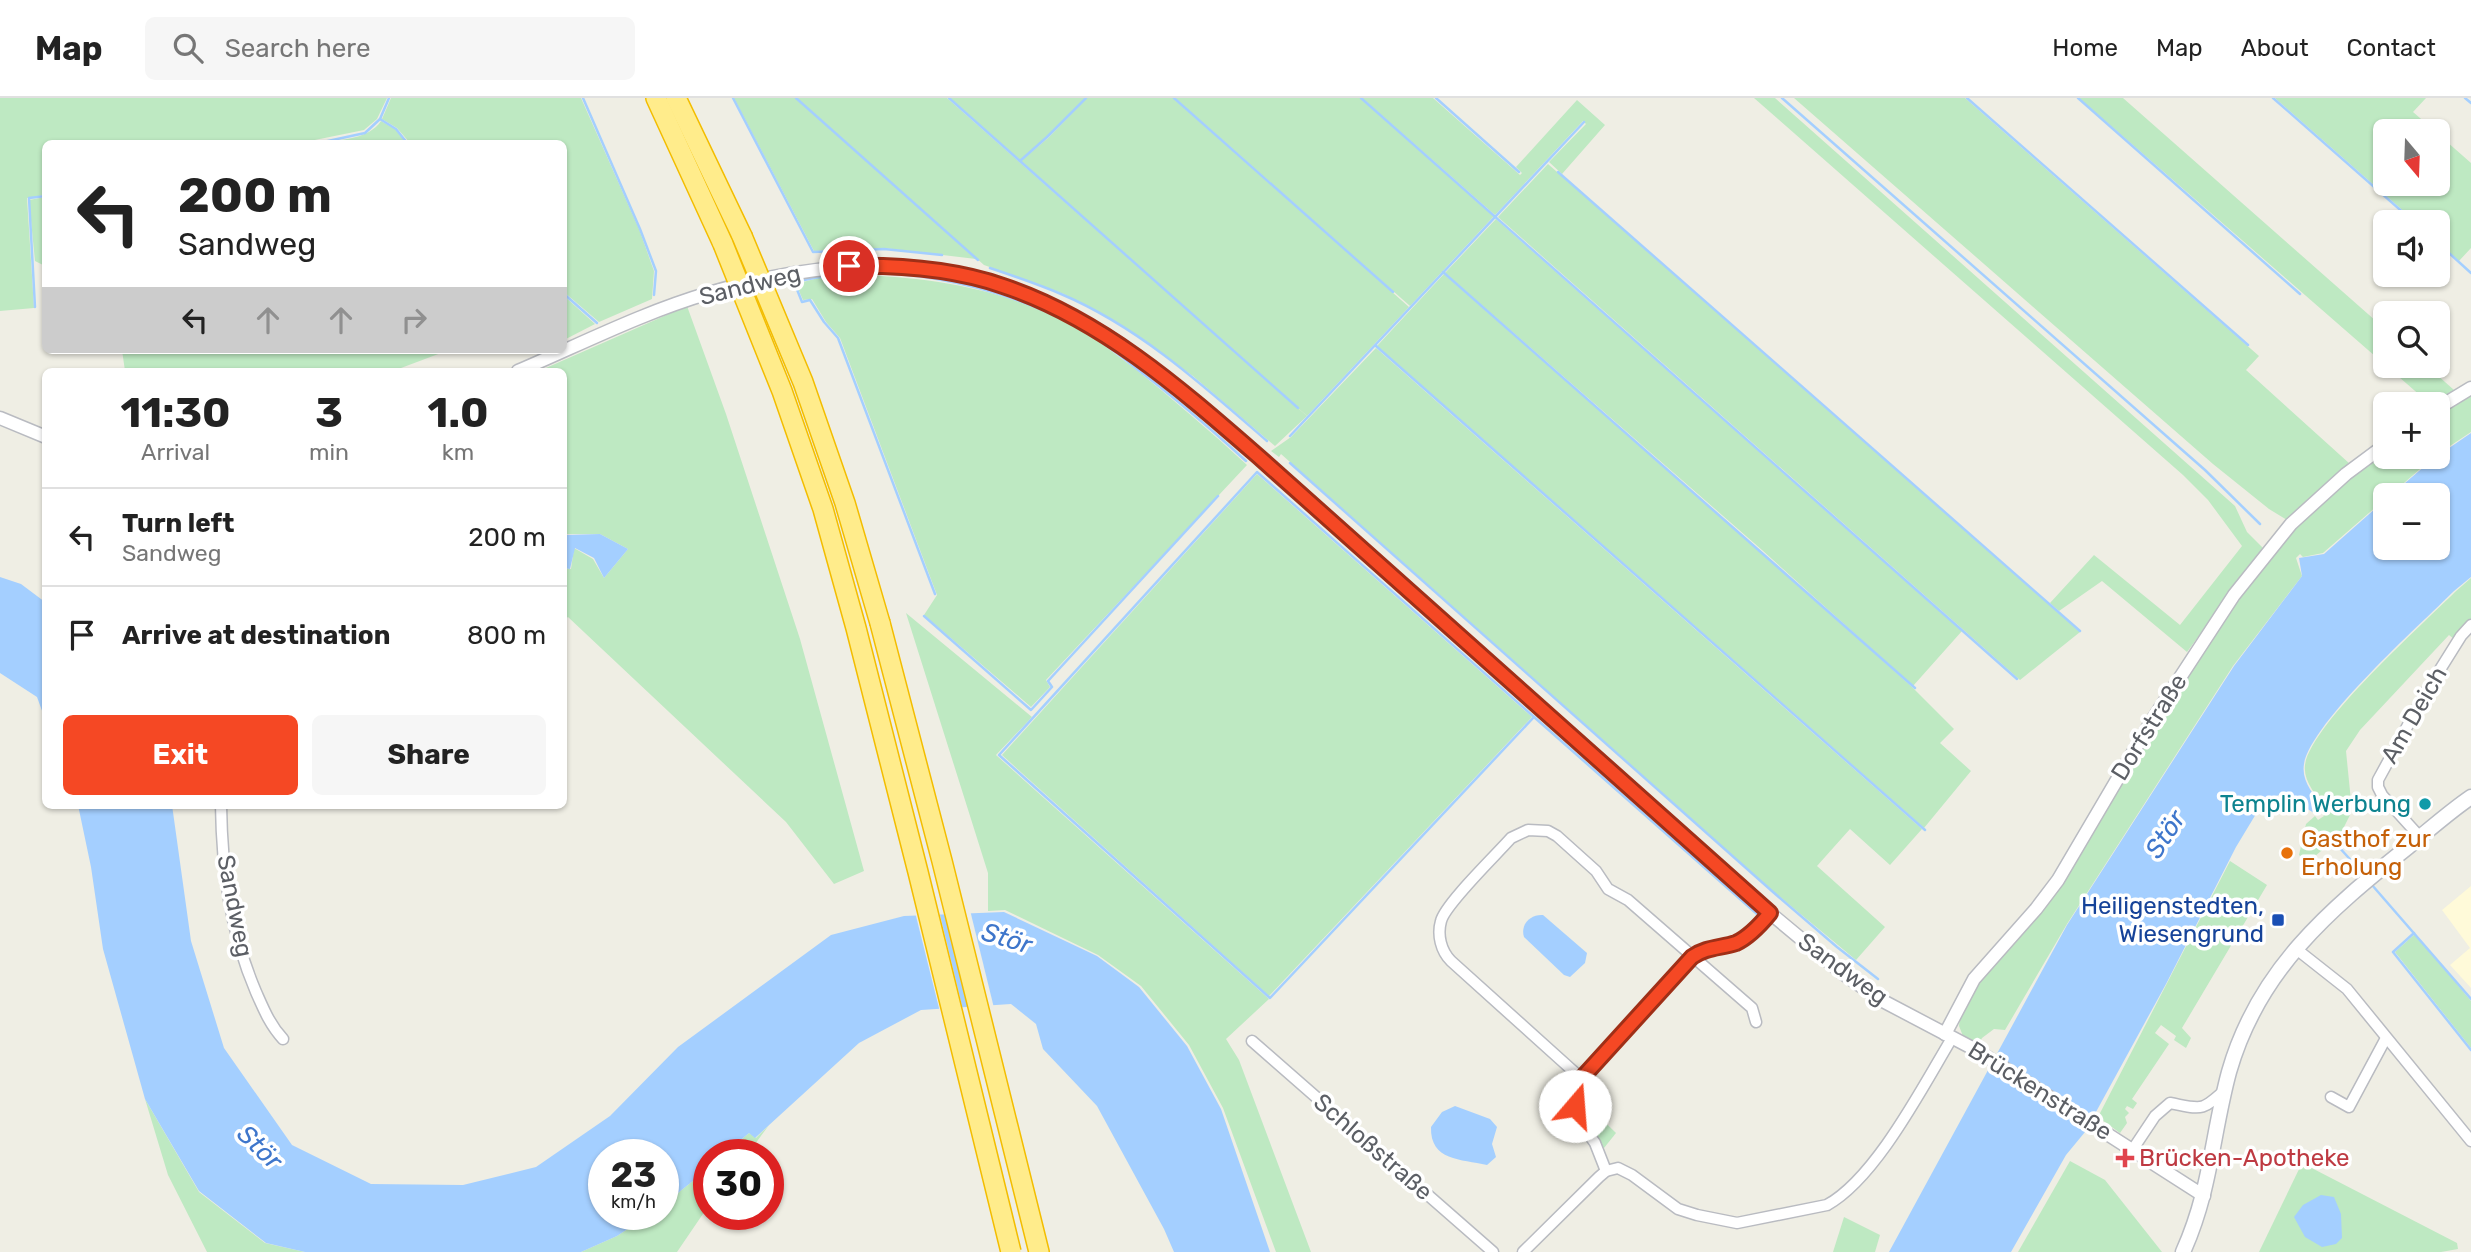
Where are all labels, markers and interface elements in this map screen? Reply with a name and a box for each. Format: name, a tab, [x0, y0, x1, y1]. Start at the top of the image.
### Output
search box	[145, 17, 635, 80]
text: Map	[35, 29, 103, 68]
icon: search	[169, 29, 207, 67]
text: Search here	[225, 33, 370, 64]
text: Home	[2052, 34, 2118, 62]
text: Map	[2156, 34, 2203, 62]
text: About	[2241, 34, 2309, 62]
text: Contact	[2347, 34, 2436, 62]
north arrow	[2373, 119, 2450, 196]
map controls	[2373, 119, 2450, 560]
text: 200 m	[178, 166, 332, 224]
icon: left	[63, 168, 154, 259]
button: sound	[2373, 210, 2450, 287]
text: Sandweg	[178, 225, 316, 263]
pin	[819, 236, 879, 296]
icon: arrive	[830, 247, 868, 285]
street label: Sandweg	[696, 259, 804, 311]
icon: left	[176, 301, 214, 339]
icon: ahead	[249, 301, 287, 339]
icon: ahead	[322, 301, 360, 339]
icon: right	[395, 301, 433, 339]
button: search	[2373, 301, 2450, 378]
text: 11:30	[120, 388, 231, 438]
text: 3	[315, 388, 343, 438]
text: 1.0	[427, 388, 489, 438]
button: +	[2373, 392, 2450, 469]
text: Arrival	[141, 438, 210, 466]
text: min	[309, 438, 349, 466]
text: km	[442, 438, 474, 466]
button: −	[2373, 483, 2450, 560]
text: Turn left	[122, 508, 234, 539]
icon: left	[63, 518, 101, 556]
text: 200 m	[468, 522, 546, 553]
text: Sandweg	[122, 539, 221, 567]
icon: arrive	[63, 616, 101, 654]
text: Arrive at destination	[122, 620, 390, 651]
text: 800 m	[467, 620, 546, 651]
street label: Am Deich	[2375, 662, 2453, 768]
street label: Dorfstraße	[2105, 669, 2193, 785]
button: Exit	[63, 715, 298, 795]
button: Share	[312, 715, 546, 795]
place label: Templin Werbung	[2220, 790, 2411, 818]
marker: Templin Werbung	[2417, 796, 2433, 812]
water label: Stör	[2139, 804, 2193, 864]
place label: Gasthof zur Erholung	[2301, 825, 2431, 881]
marker: Gasthof zur Erholung	[2279, 845, 2295, 861]
street label: Sandweg	[211, 852, 259, 960]
place label: Heiligenstedten, Wiesengrund	[2081, 892, 2264, 948]
marker: Heiligenstedten, Wiesengrund	[2270, 912, 2286, 928]
water label: Stör	[978, 916, 1037, 961]
street label: Sandweg	[1793, 927, 1893, 1011]
street label: Brückenstraße	[1963, 1036, 2117, 1146]
position arrow	[1538, 1069, 1612, 1143]
street label: Schloßstraße	[1308, 1088, 1438, 1206]
water label: Stör	[231, 1119, 289, 1177]
speed limit sign: 30	[693, 1139, 784, 1230]
place label: Brücken-Apotheke	[2139, 1144, 2349, 1172]
marker: Brücken-Apotheke	[2117, 1150, 2133, 1166]
text: 23	[611, 1154, 656, 1196]
text: km/h	[611, 1191, 656, 1213]

